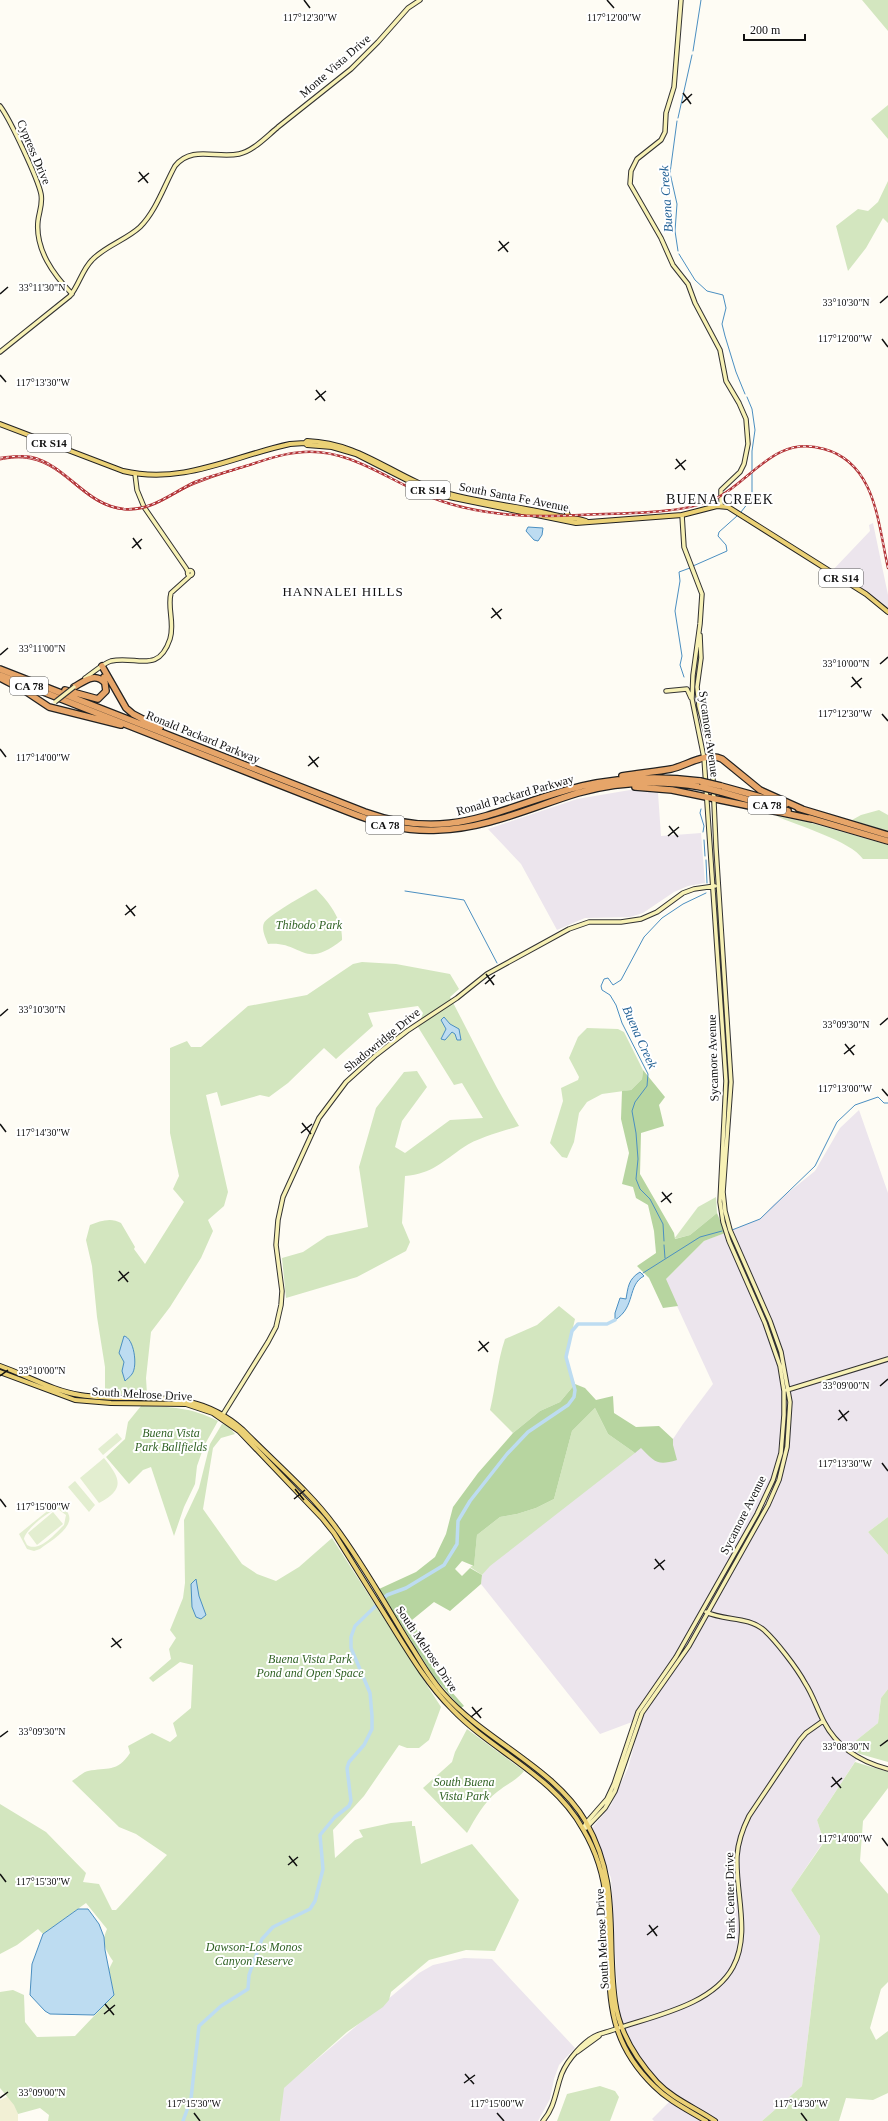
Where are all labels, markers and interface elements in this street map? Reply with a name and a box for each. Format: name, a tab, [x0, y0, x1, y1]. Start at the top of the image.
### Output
text: 117°12'30"W	[283, 12, 338, 23]
text: 117°12'00"W	[587, 12, 642, 23]
scale bar	[744, 16, 805, 42]
text: 200 m	[750, 23, 781, 37]
street label: Monte Vista Drive	[297, 32, 373, 100]
street label: Cypress Drive	[14, 118, 54, 186]
water label: Buena Creek	[656, 165, 676, 233]
text: 33°11'30"N	[19, 282, 65, 293]
text: 33°10'30"N	[822, 297, 870, 308]
text: 117°12'00"W	[818, 333, 873, 344]
text: 117°13'30"W	[16, 377, 71, 388]
road number: CR S14	[27, 434, 71, 452]
street label: South Santa Fe Avenue	[458, 479, 570, 515]
road number: CR S14	[406, 481, 450, 499]
district label: BUENA CREEK	[666, 492, 774, 507]
road number: CR S14	[819, 569, 863, 587]
district label: HANNALEI HILLS	[282, 584, 404, 599]
text: 33°11'00"N	[19, 643, 65, 654]
text: 33°10'00"N	[822, 658, 870, 669]
road number: CA 78	[10, 677, 48, 695]
street label: Sycamore Avenue	[696, 690, 722, 778]
street label: Ronald Packard Parkway	[144, 708, 262, 766]
text: 117°12'30"W	[818, 708, 873, 719]
text: 117°14'00"W	[16, 752, 71, 763]
street label: Ronald Packard Parkway	[455, 772, 575, 818]
road number: CA 78	[748, 796, 786, 814]
road number: CA 78	[366, 816, 404, 834]
park label: Thibodo Park	[276, 918, 343, 932]
water label: Buena Creek	[620, 1003, 661, 1071]
text: 33°10'30"N	[18, 1004, 66, 1015]
street label: Shadowridge Drive	[341, 1005, 423, 1075]
street label: Sycamore Avenue	[704, 1014, 722, 1102]
text: 33°09'30"N	[822, 1019, 870, 1030]
text: 117°13'00"W	[818, 1083, 873, 1094]
text: 117°14'30"W	[16, 1127, 71, 1138]
text: 33°10'00"N	[18, 1365, 66, 1376]
text: 33°09'00"N	[822, 1380, 870, 1391]
street label: South Melrose Drive	[91, 1384, 193, 1404]
park label: Buena Vista Park Ballfields	[134, 1426, 207, 1454]
text: 117°13'30"W	[818, 1458, 873, 1469]
street label: Sycamore Avenue	[717, 1473, 769, 1557]
text: 117°15'00"W	[16, 1501, 71, 1512]
street label: South Melrose Drive	[393, 1603, 461, 1695]
park label: Buena Vista Park Pond and Open Space	[256, 1652, 364, 1680]
text: 33°09'30"N	[18, 1726, 66, 1737]
text: 33°08'30"N	[822, 1741, 870, 1752]
park label: South Buena Vista Park	[434, 1775, 495, 1803]
text: 117°14'00"W	[818, 1833, 873, 1844]
street label: Park Center Drive	[722, 1852, 738, 1940]
text: 117°15'30"W	[16, 1876, 71, 1887]
street label: South Melrose Drive	[592, 1888, 612, 1990]
park label: Dawson-Los Monos Canyon Reserve	[205, 1940, 302, 1968]
text: 33°09'00"N	[18, 2087, 66, 2098]
text: 117°15'30"W	[167, 2098, 222, 2109]
text: 117°15'00"W	[470, 2098, 525, 2109]
text: 117°14'30"W	[774, 2098, 829, 2109]

